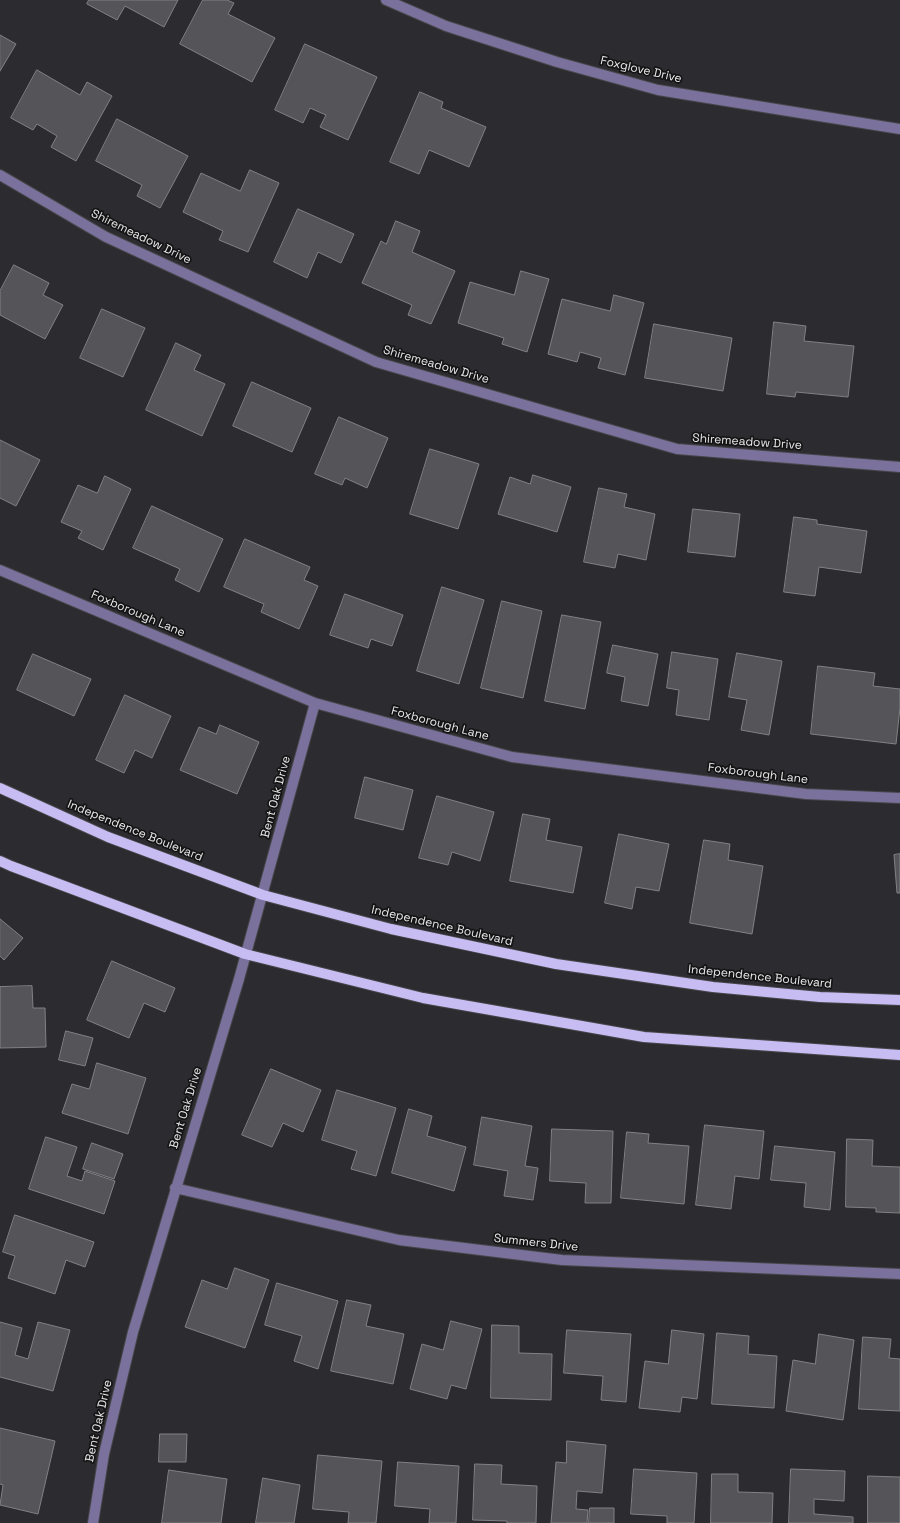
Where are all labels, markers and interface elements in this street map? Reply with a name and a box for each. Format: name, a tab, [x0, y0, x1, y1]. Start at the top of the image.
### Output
street label: Foxglove Drive	[599, 54, 683, 86]
street label: Shiremeadow Drive	[89, 206, 193, 268]
street label: Shiremeadow Drive	[381, 343, 491, 387]
street label: Shiremeadow Drive	[692, 431, 802, 453]
street label: Foxborough Lane	[89, 588, 187, 640]
street label: Foxborough Lane	[389, 704, 491, 744]
street label: Bent Oak Drive	[258, 755, 294, 839]
street label: Foxborough Lane	[707, 761, 809, 787]
street label: Independence Boulevard	[65, 797, 205, 865]
street label: Independence Boulevard	[370, 903, 514, 949]
street label: Independence Boulevard	[687, 962, 833, 992]
street label: Bent Oak Drive	[167, 1066, 205, 1150]
street label: Summers Drive	[493, 1231, 579, 1255]
street label: Bent Oak Drive	[83, 1378, 115, 1464]

